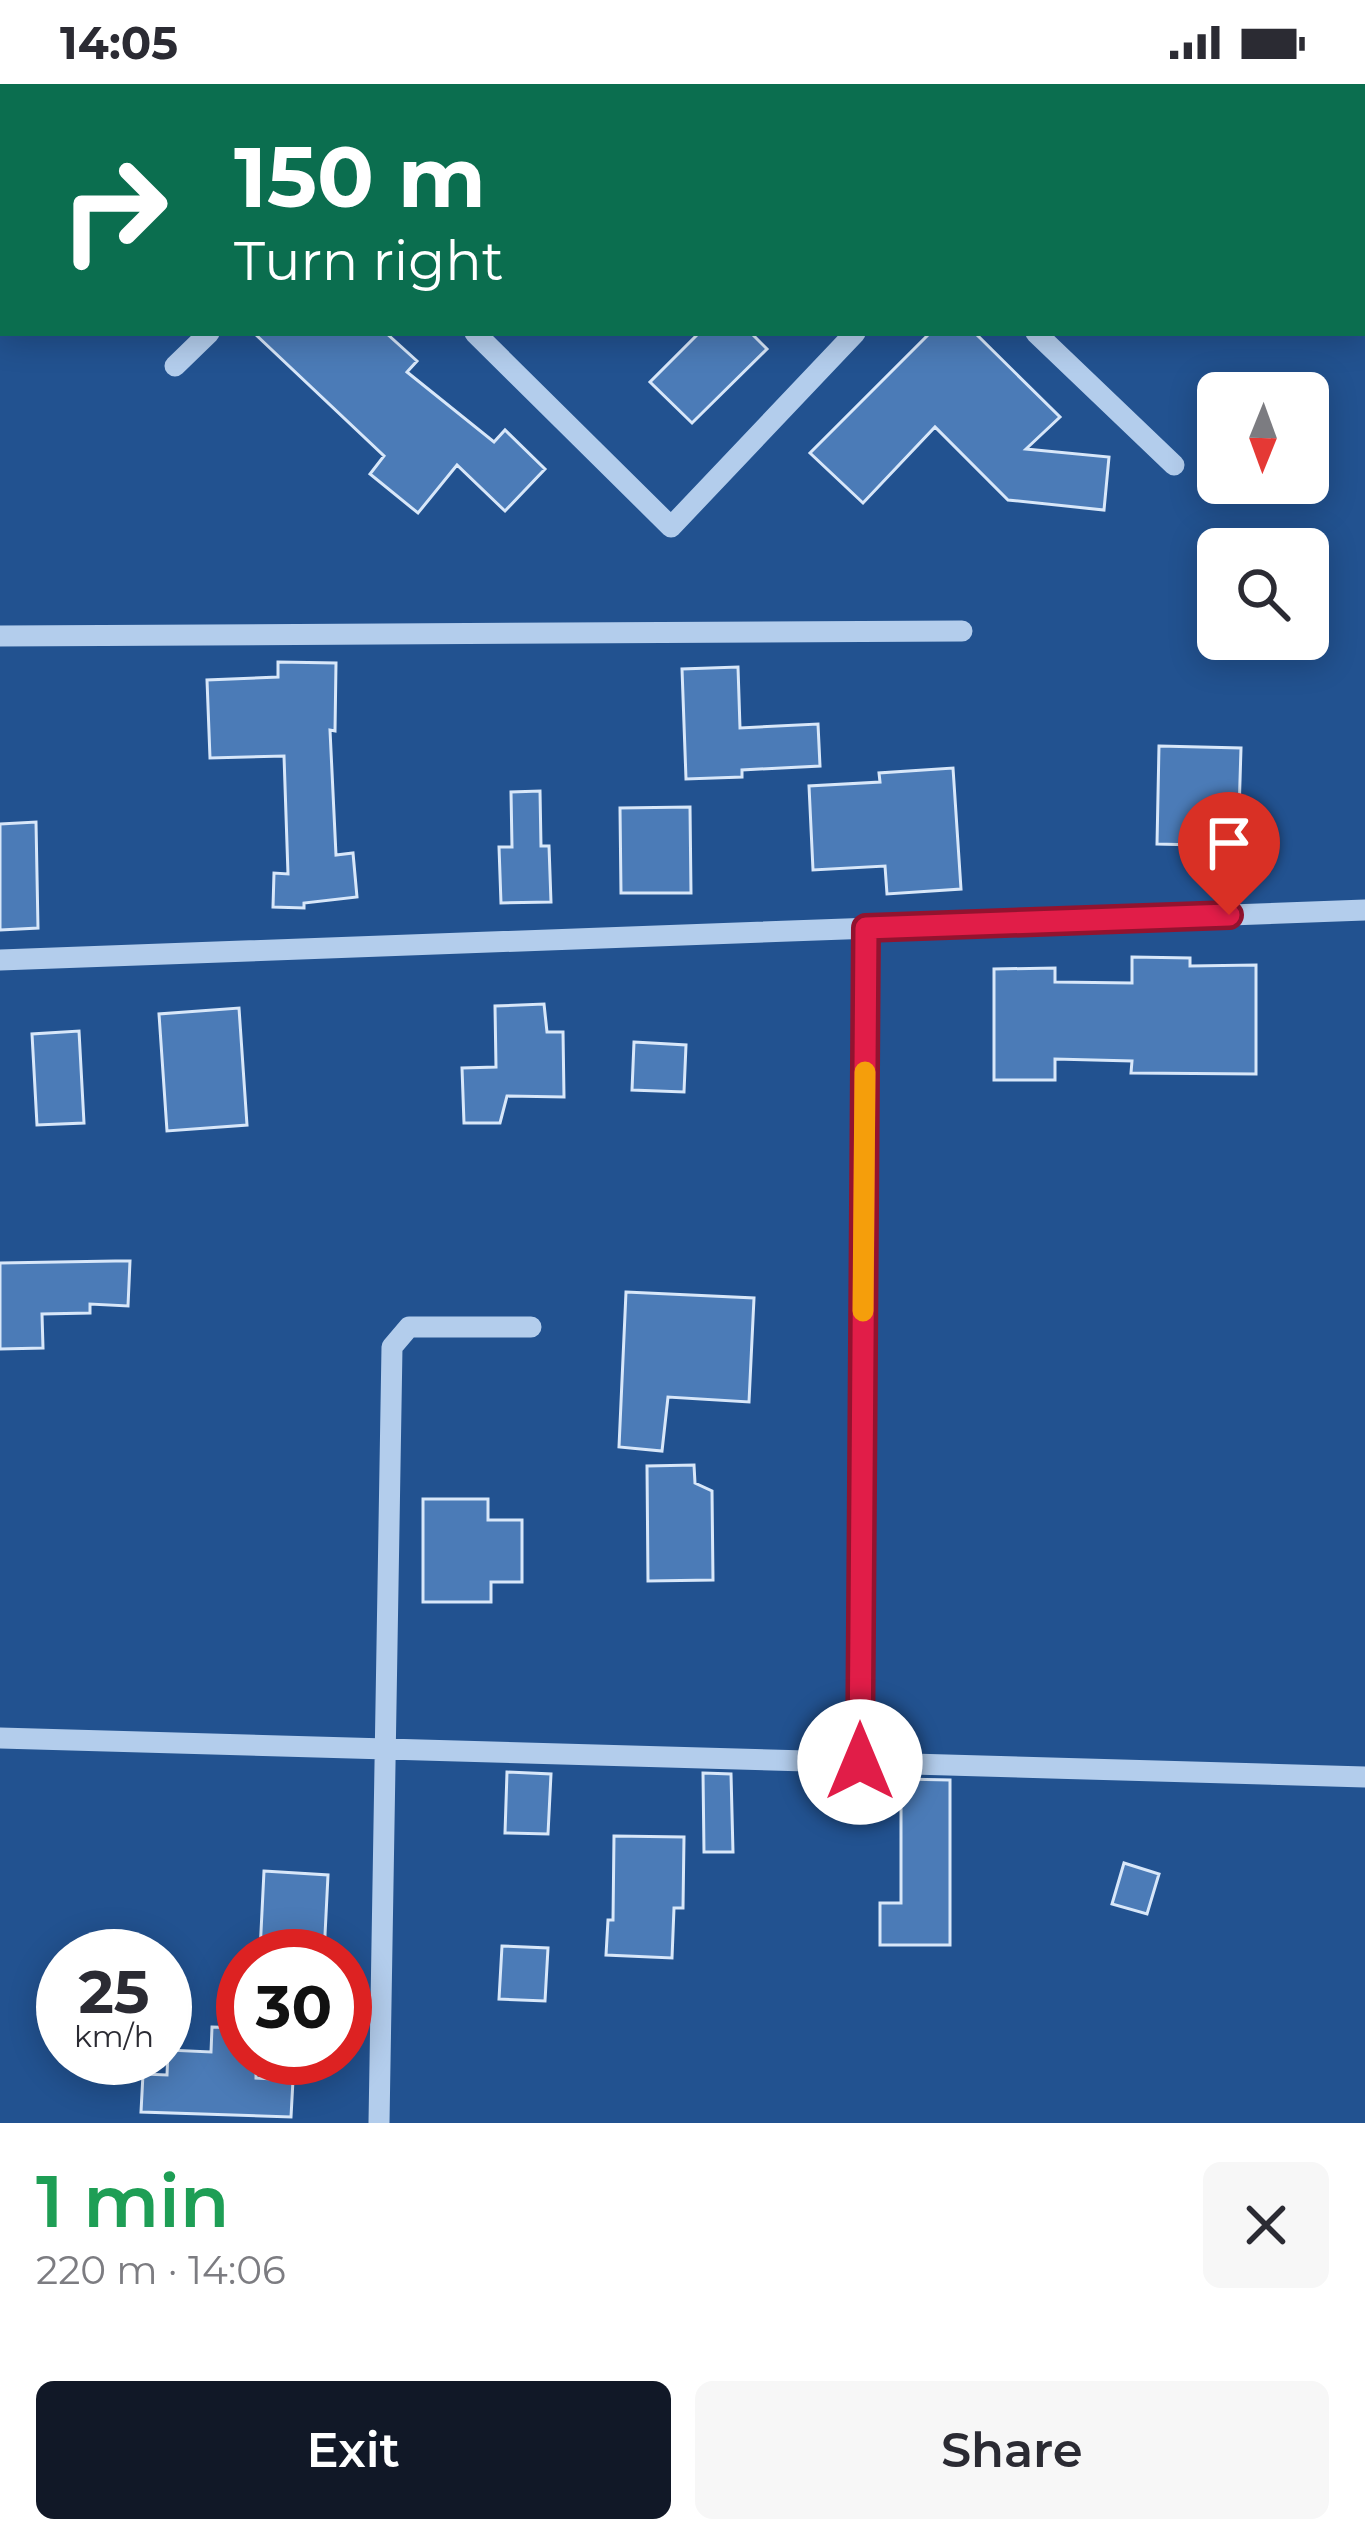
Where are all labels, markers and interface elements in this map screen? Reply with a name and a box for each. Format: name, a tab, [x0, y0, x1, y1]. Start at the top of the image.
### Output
text: 14:05	[60, 15, 178, 70]
text: 150 m	[234, 126, 486, 228]
icon: right	[36, 132, 192, 288]
text: Turn right	[234, 228, 504, 294]
north arrow	[1197, 372, 1329, 504]
map controls	[1197, 372, 1329, 660]
button: search	[1197, 528, 1329, 660]
pin	[1178, 792, 1280, 915]
icon: arrive	[1196, 810, 1262, 876]
position arrow	[797, 1699, 923, 1825]
speed limit sign: 30	[216, 1929, 372, 2085]
text: 25	[78, 1955, 150, 2028]
text: km/h	[74, 2018, 154, 2055]
text: 1 min	[36, 2157, 229, 2245]
button: close	[1203, 2162, 1329, 2288]
text: 220 m · 14:06	[36, 2246, 286, 2294]
button: Exit	[36, 2381, 671, 2519]
button: Share	[695, 2381, 1329, 2519]

